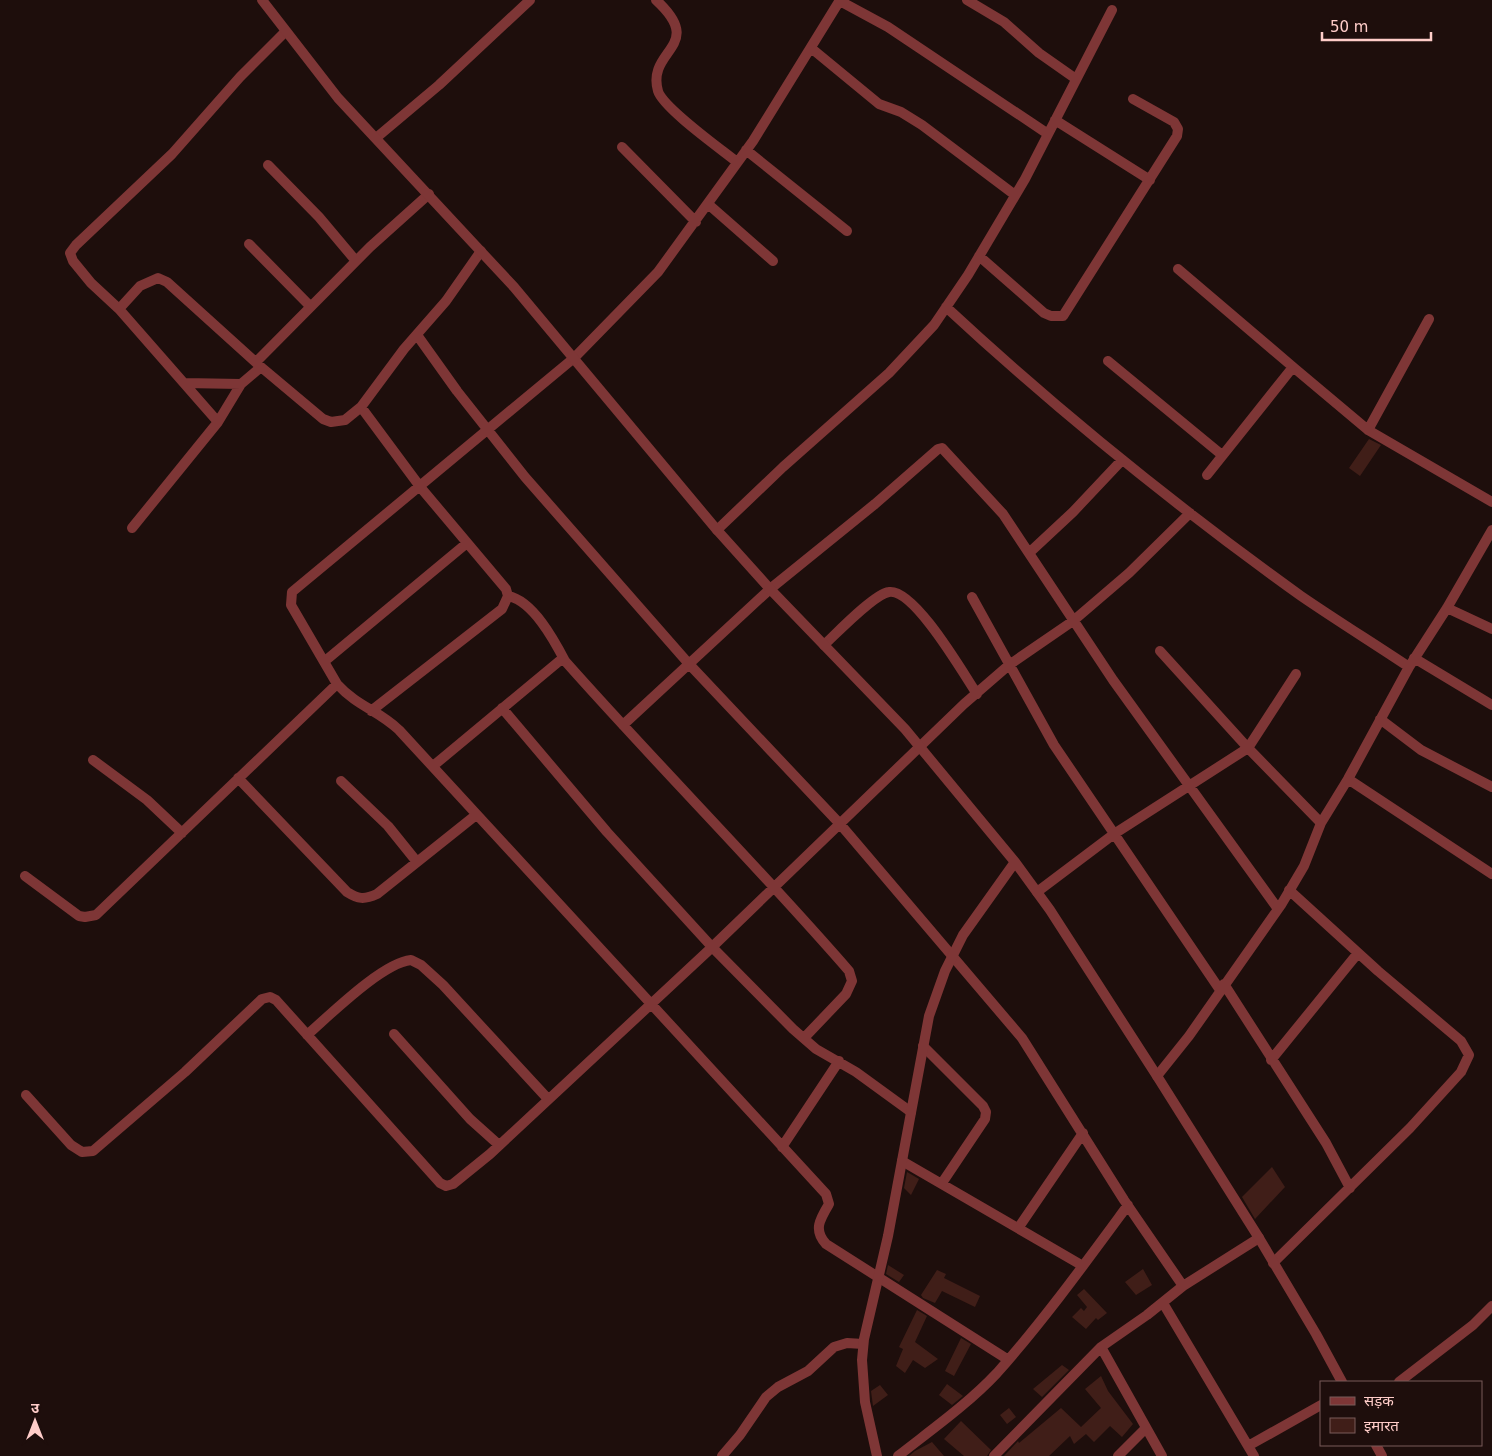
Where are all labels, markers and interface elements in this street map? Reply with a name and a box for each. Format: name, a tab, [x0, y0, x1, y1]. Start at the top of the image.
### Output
scale bar	[1322, 10, 1431, 42]
text: 50 m	[1330, 18, 1368, 36]
legend	[1320, 1381, 1482, 1446]
text: सड़क	[1364, 1392, 1394, 1410]
north arrow	[10, 1396, 60, 1446]
text: उ	[31, 1400, 40, 1416]
text: इमारत	[1364, 1417, 1399, 1435]

